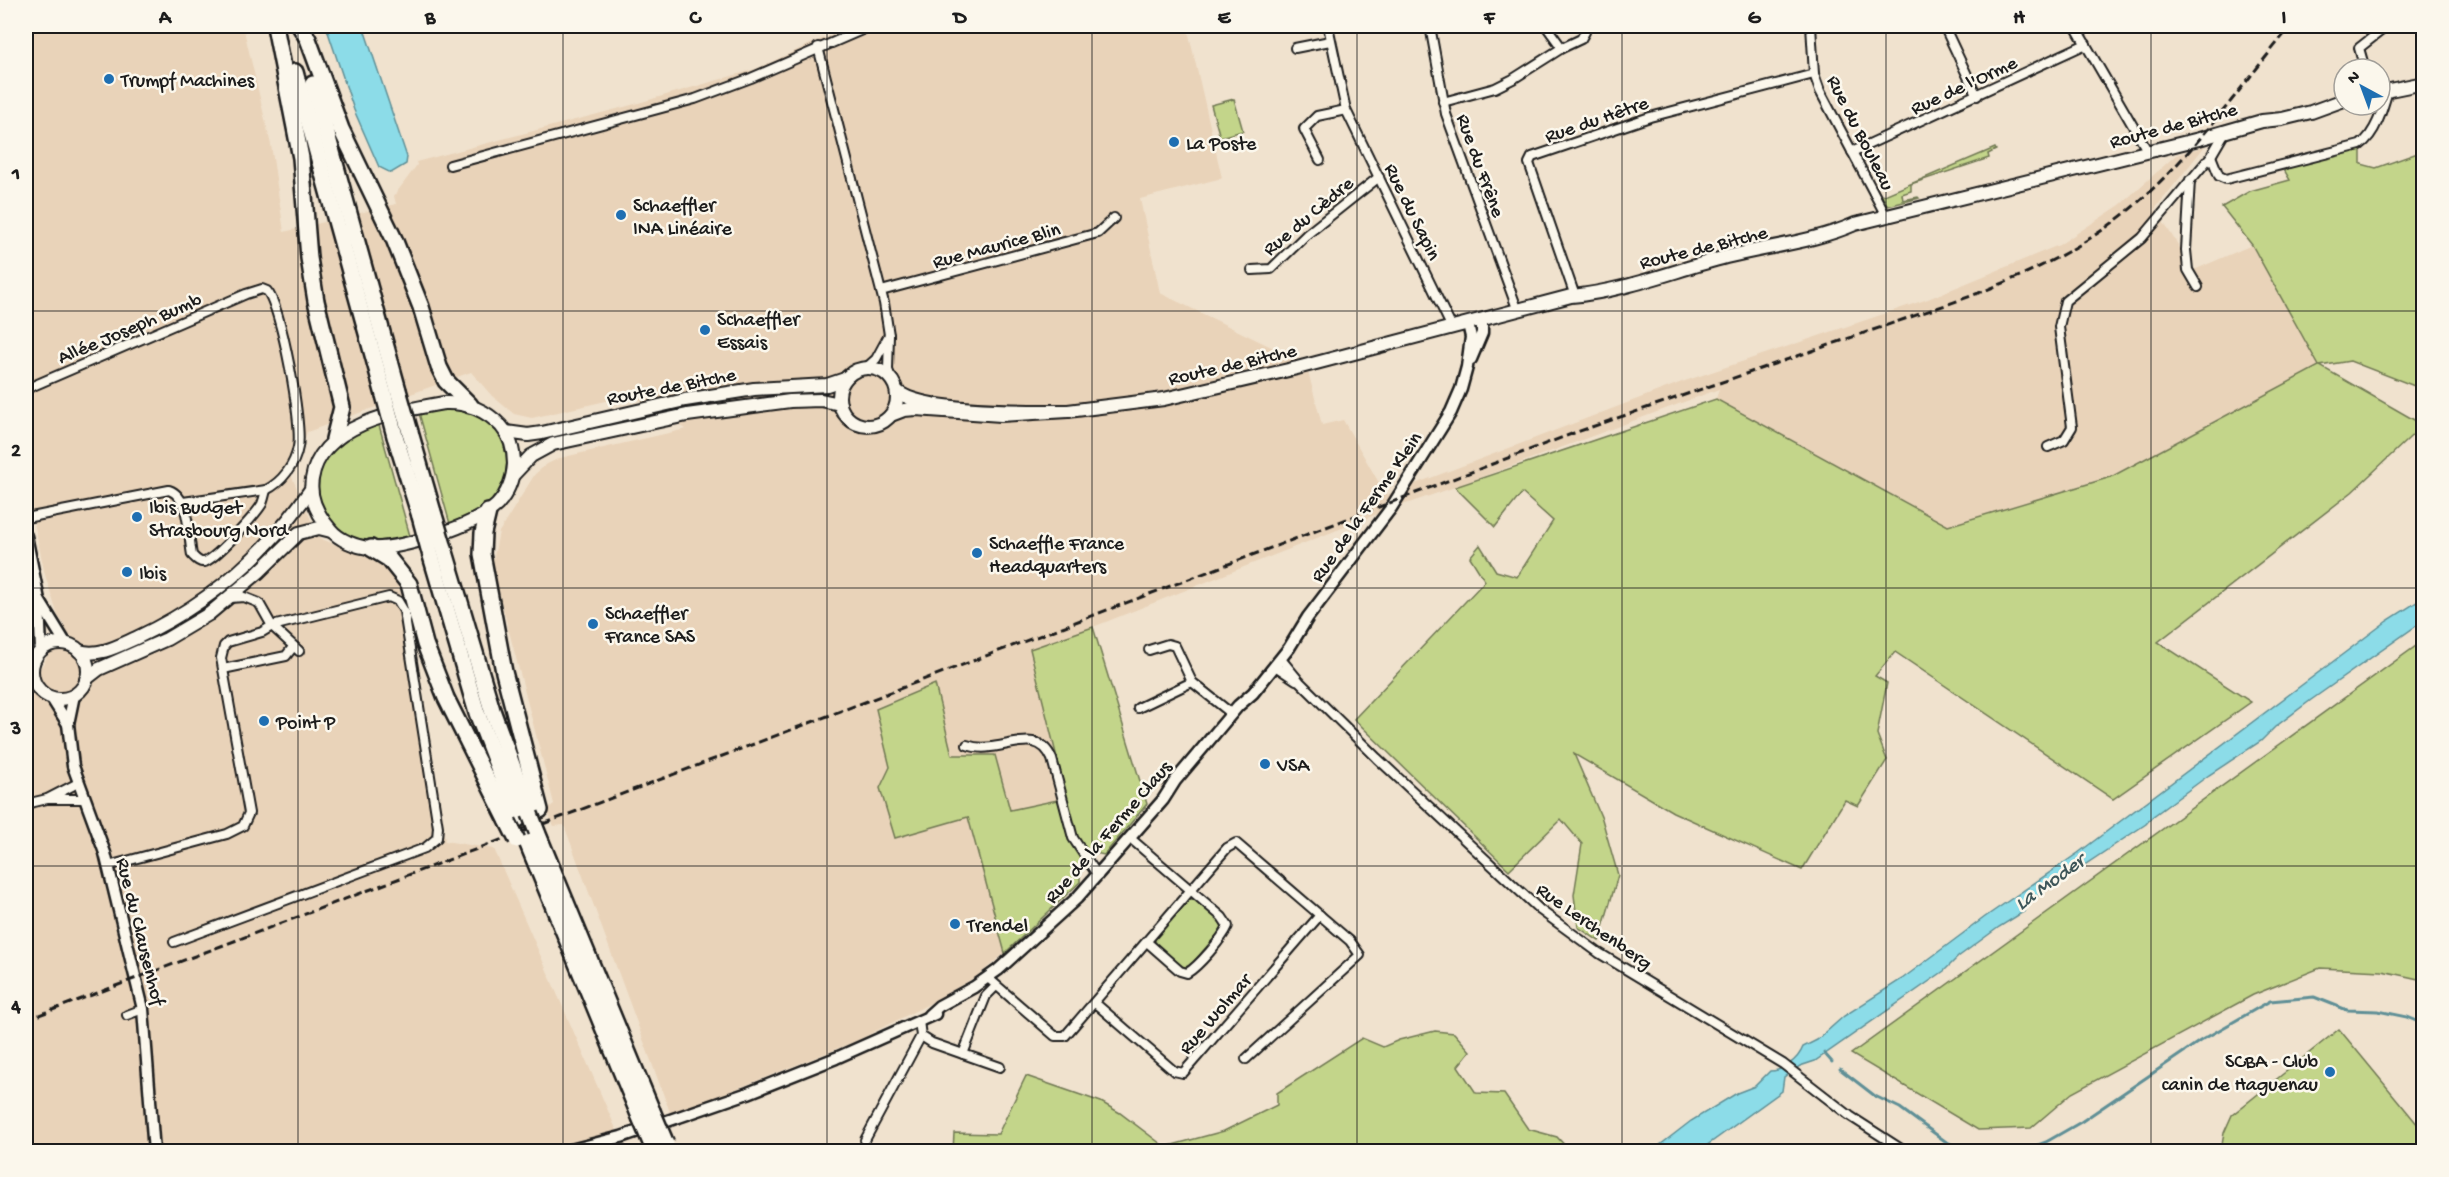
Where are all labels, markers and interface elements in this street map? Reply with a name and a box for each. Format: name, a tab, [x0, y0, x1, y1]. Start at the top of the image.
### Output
text: A	[158, 8, 173, 31]
text: B	[424, 8, 436, 31]
text: C	[689, 8, 703, 31]
text: D	[951, 8, 967, 31]
text: E	[1218, 8, 1232, 31]
text: F	[1483, 8, 1496, 31]
text: G	[1748, 8, 1762, 31]
text: H	[2013, 8, 2025, 31]
text: I	[2282, 8, 2287, 31]
street label: Rue de l'Orme	[1908, 52, 2022, 122]
north arrow	[2332, 57, 2392, 117]
text: N	[2344, 67, 2365, 89]
place label: Trumpf Machines	[120, 71, 255, 94]
marker: Trumpf Machines	[102, 72, 116, 86]
street label: Rue du Bouleau	[1820, 72, 1898, 195]
street label: Rue du Hêtre	[1542, 93, 1653, 150]
street label: Route de Bitche	[2108, 99, 2241, 155]
street label: Rue du Frêne	[1449, 111, 1508, 222]
place label: La Poste	[1186, 134, 1257, 157]
marker: La Poste	[1167, 135, 1181, 149]
street label: Rue du Sapin	[1378, 160, 1444, 265]
text: 1	[11, 164, 20, 187]
street label: Rue du Cèdre	[1259, 173, 1360, 262]
place label: Schaeffler INA Linéaire	[633, 196, 732, 242]
marker: Schaeffler INA Linéaire	[614, 208, 628, 222]
street label: Rue Maurice Blin	[931, 219, 1064, 275]
street label: Route de Bitche	[1638, 222, 1771, 276]
street label: Allée Joseph Bumb	[55, 289, 206, 371]
place label: Schaeffler Essais	[717, 310, 801, 356]
marker: Schaeffler Essais	[698, 323, 712, 337]
street label: Route de Bitche	[1166, 340, 1300, 392]
street label: Route de Bitche	[605, 365, 739, 412]
street label: Rue de la Ferme Klein	[1307, 428, 1429, 588]
text: 2	[11, 441, 21, 464]
place label: Ibis Budget Strasbourg Nord	[149, 498, 290, 544]
marker: Ibis Budget Strasbourg Nord	[130, 510, 144, 524]
place label: Schaeffle France Headquarters	[989, 534, 1125, 580]
marker: Schaeffle France Headquarters	[970, 546, 984, 560]
place label: Ibis	[139, 564, 167, 587]
marker: Ibis	[120, 565, 134, 579]
place label: Schaeffler France SAS	[604, 604, 696, 650]
marker: Schaeffler France SAS	[586, 617, 600, 631]
place label: Point P	[275, 713, 336, 736]
marker: Point P	[257, 714, 271, 728]
text: 3	[10, 719, 21, 742]
place label: VSA	[1276, 756, 1310, 779]
street label: Rue de la Ferme Claus	[1041, 757, 1178, 910]
marker: VSA	[1258, 757, 1272, 771]
water label: La Moder	[2011, 847, 2095, 918]
street label: Rue du Clausenhof	[109, 856, 168, 1010]
street label: Rue Lerchenberg	[1531, 879, 1655, 976]
place label: Trendel	[966, 916, 1028, 939]
marker: Trendel	[948, 917, 962, 931]
street label: Rue Wolmar	[1175, 969, 1259, 1060]
text: 4	[10, 997, 21, 1020]
place label: SCBA - Club canin de Haguenau	[2162, 1052, 2319, 1098]
marker: SCBA - Club canin de Haguenau	[2323, 1065, 2337, 1079]

